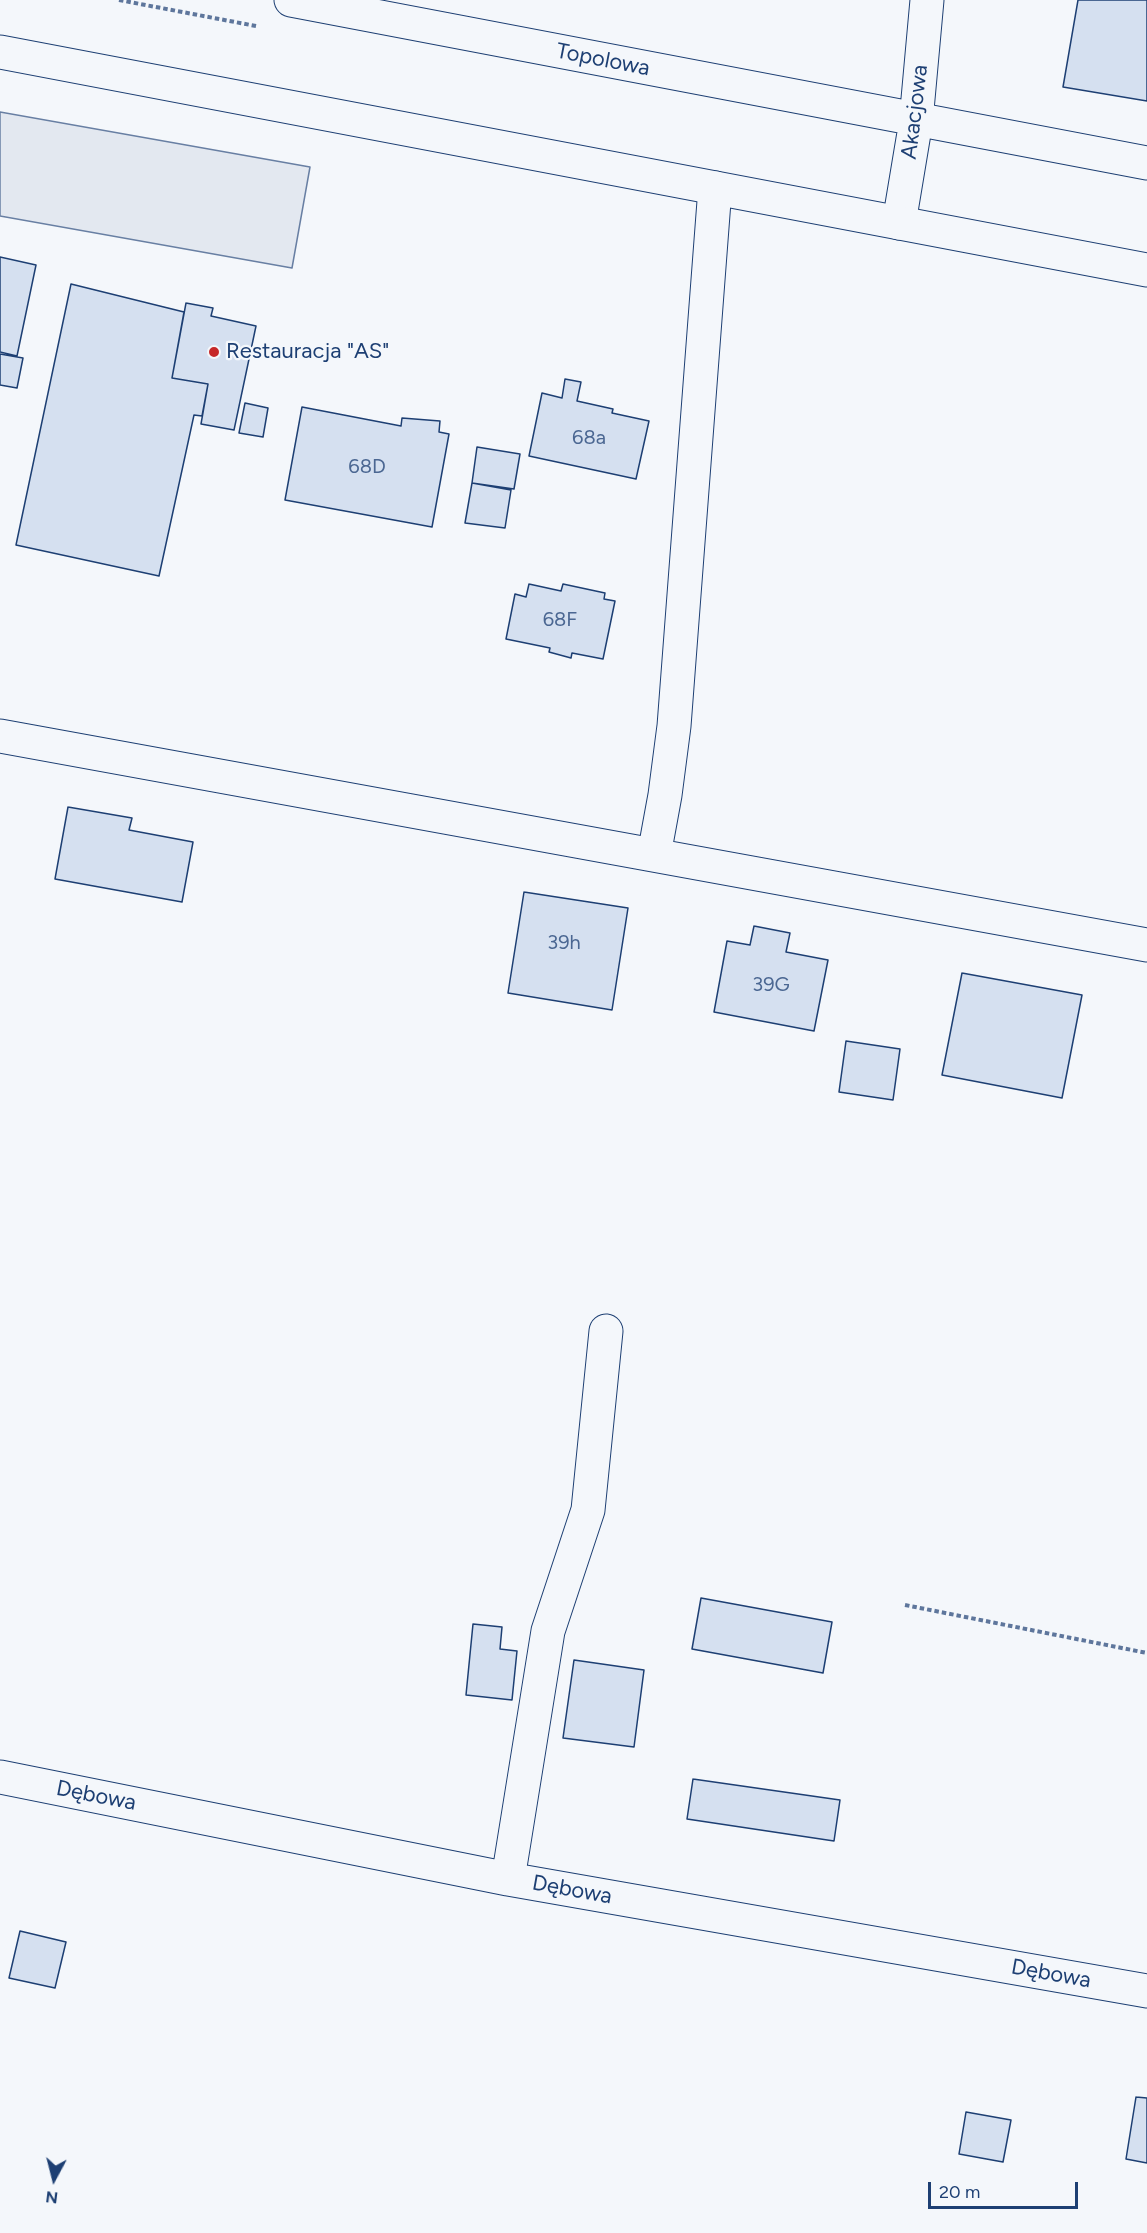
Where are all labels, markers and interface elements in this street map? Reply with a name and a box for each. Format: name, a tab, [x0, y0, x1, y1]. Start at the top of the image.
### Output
street label: Topolowa	[554, 38, 652, 82]
street label: Akacjowa	[896, 63, 934, 161]
place label: Restauracja "AS"	[226, 339, 389, 365]
marker: Restauracja "AS"	[207, 345, 221, 359]
house number: 68a	[572, 426, 606, 450]
house number: 68D	[348, 455, 386, 479]
house number: 68F	[543, 608, 577, 632]
house number: 39h	[547, 931, 581, 955]
house number: 39G	[752, 973, 790, 997]
street label: Dębowa	[54, 1775, 138, 1817]
street label: Dębowa	[530, 1870, 614, 1910]
street label: Dębowa	[1009, 1954, 1093, 1994]
north arrow	[24, 2149, 84, 2209]
scale bar	[931, 2170, 1081, 2208]
text: 20 m	[939, 2181, 980, 2203]
text: N	[44, 2187, 59, 2208]

